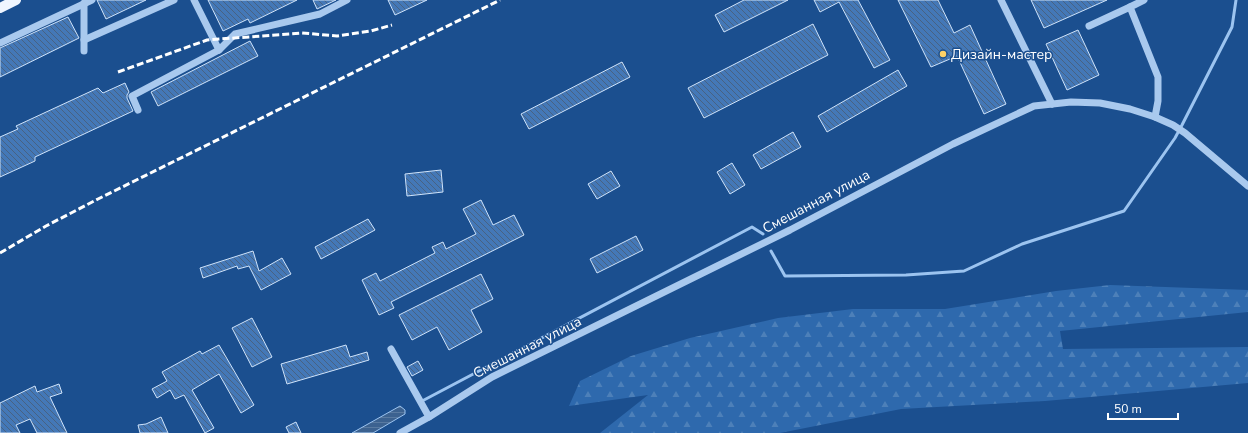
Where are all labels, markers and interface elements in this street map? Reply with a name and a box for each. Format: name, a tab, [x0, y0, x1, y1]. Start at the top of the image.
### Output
place label: Дизайн-мастер	[951, 45, 1052, 64]
marker: Дизайн-мастер	[938, 49, 948, 59]
street label: Смешанная улица	[759, 165, 873, 238]
street label: Смешанная улица	[470, 312, 585, 383]
scale bar	[1108, 395, 1178, 421]
text: 50 m	[1114, 401, 1142, 417]

